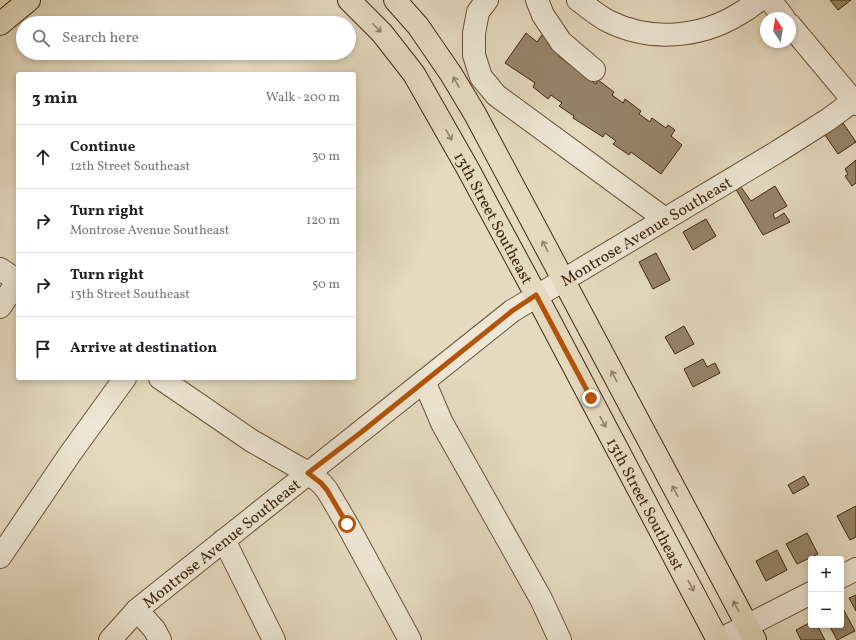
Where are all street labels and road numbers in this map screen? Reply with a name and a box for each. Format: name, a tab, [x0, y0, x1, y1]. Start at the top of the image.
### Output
street label: 13th Street Southeast	[447, 148, 537, 289]
street label: Montrose Avenue Southeast	[557, 172, 737, 292]
street label: 13th Street Southeast	[600, 434, 689, 575]
street label: Montrose Avenue Southeast	[139, 474, 306, 614]

